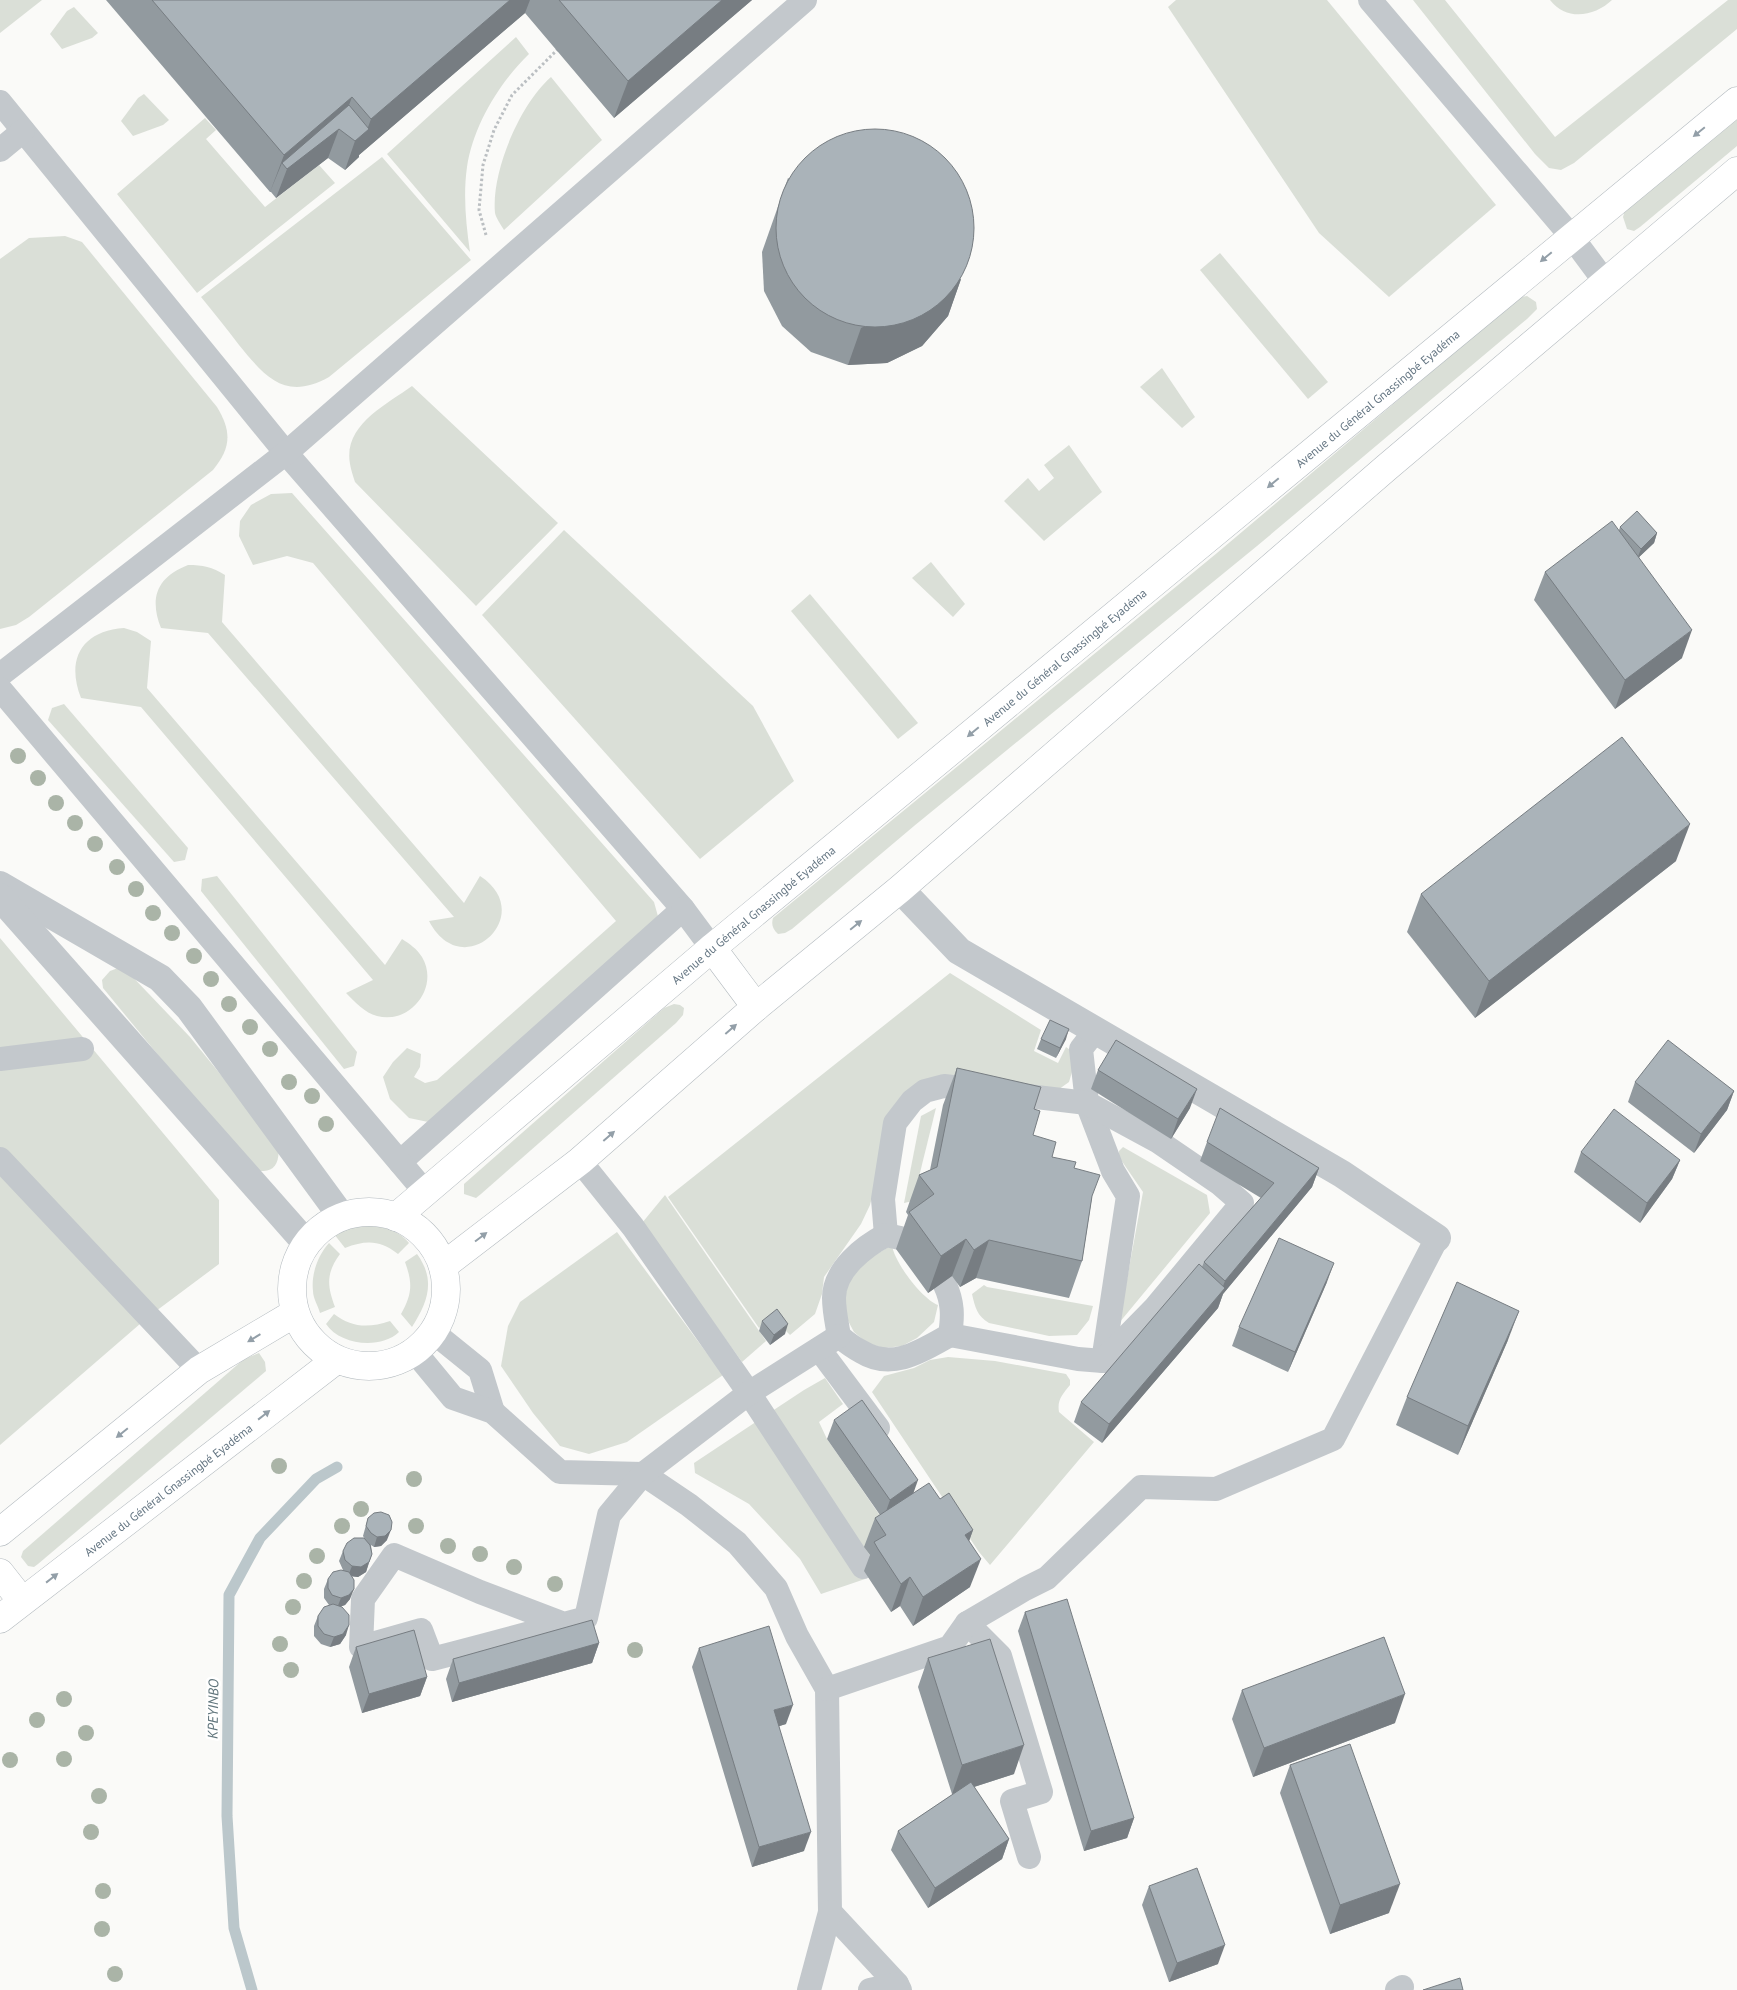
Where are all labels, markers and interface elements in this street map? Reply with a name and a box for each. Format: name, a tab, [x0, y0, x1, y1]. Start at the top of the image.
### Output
one-way arrow	[1693, 126, 1706, 137]
one-way arrow	[1540, 251, 1553, 262]
street label: Avenue du Général Gnassingbé Eyadéma	[1292, 326, 1462, 470]
one-way arrow	[1267, 477, 1279, 488]
street label: Avenue du Général Gnassingbé Eyadéma	[979, 585, 1149, 729]
one-way arrow	[966, 726, 979, 737]
street label: Avenue du Général Gnassingbé Eyadéma	[668, 842, 838, 987]
one-way arrow	[850, 920, 862, 931]
one-way arrow	[725, 1024, 737, 1035]
one-way arrow	[602, 1130, 614, 1142]
one-way arrow	[474, 1231, 487, 1242]
one-way arrow	[247, 1333, 260, 1342]
one-way arrow	[257, 1410, 270, 1421]
street label: Avenue du Général Gnassingbé Eyadéma	[81, 1420, 255, 1559]
one-way arrow	[116, 1427, 129, 1438]
one-way arrow	[45, 1573, 58, 1584]
water label: KPEYINBO	[203, 1678, 223, 1739]

